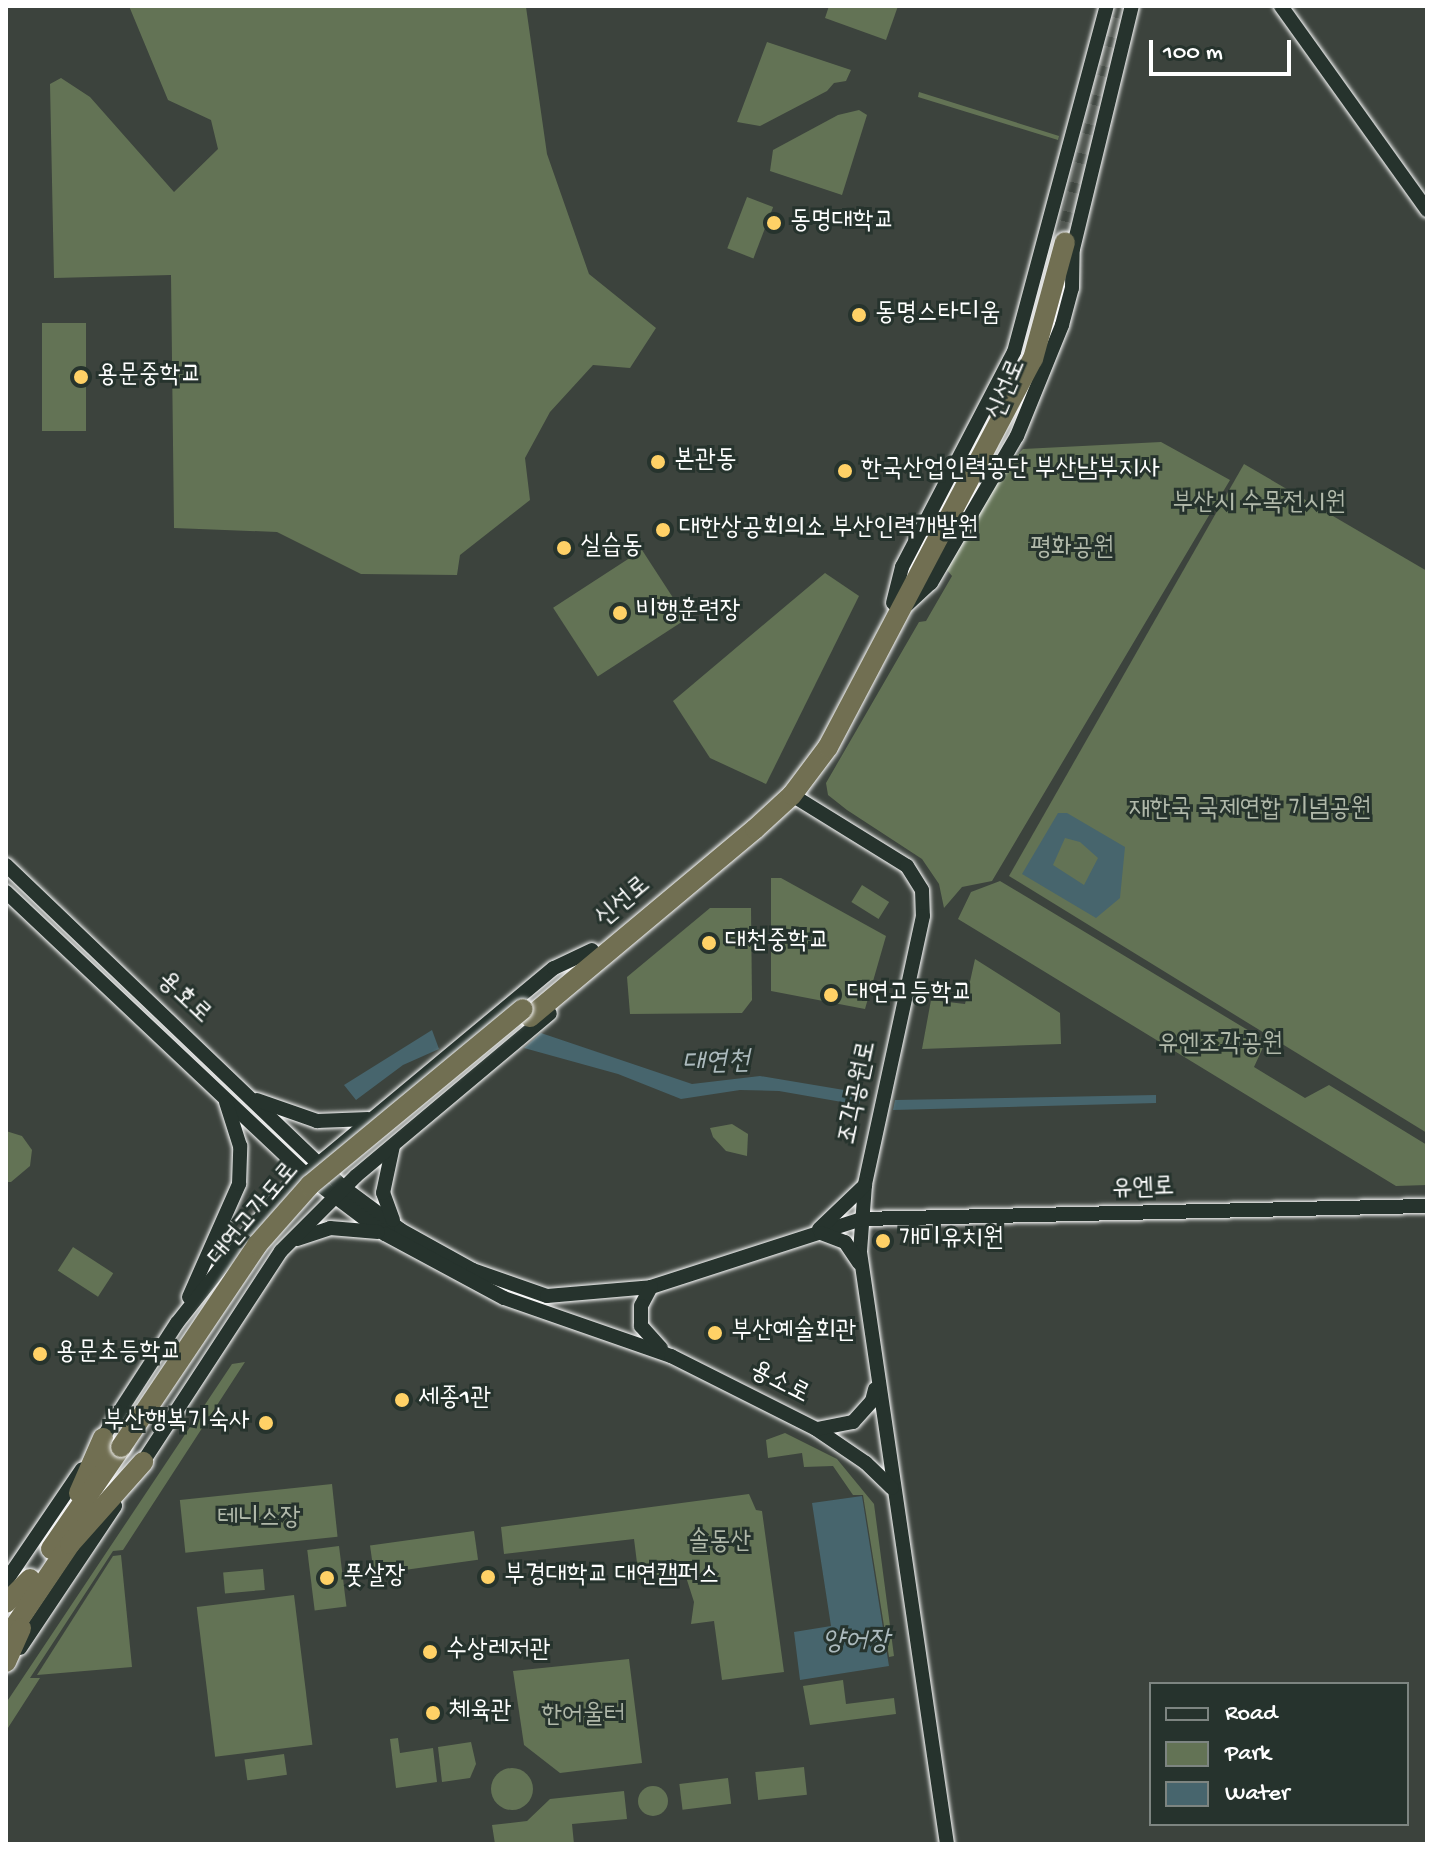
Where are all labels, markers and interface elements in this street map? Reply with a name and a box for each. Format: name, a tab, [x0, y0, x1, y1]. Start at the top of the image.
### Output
scale bar	[1153, 24, 1295, 74]
text: 100 m	[1163, 39, 1223, 68]
place label: 동명대학교	[790, 207, 895, 239]
marker: 동명대학교	[765, 214, 783, 232]
place label: 동명스타디움	[875, 299, 1001, 331]
marker: 동명스타디움	[850, 306, 868, 324]
street label: 신선로	[981, 355, 1035, 425]
place label: 용문중학교	[97, 361, 202, 393]
marker: 용문중학교	[72, 368, 90, 386]
place label: 본관동	[674, 446, 737, 478]
marker: 본관동	[649, 453, 667, 471]
place label: 한국산업인력공단 부산남부지사	[861, 455, 1160, 487]
marker: 한국산업인력공단 부산남부지사	[836, 462, 854, 480]
park label: 부산시 수목전시원	[1172, 489, 1346, 521]
place label: 대한상공회의소 부산인력개발원	[679, 514, 978, 546]
marker: 대한상공회의소 부산인력개발원	[654, 521, 672, 539]
place label: 실습동	[580, 532, 643, 564]
park label: 평화공원	[1030, 534, 1114, 566]
marker: 실습동	[555, 539, 573, 557]
place label: 비행훈련장	[636, 597, 741, 629]
marker: 비행훈련장	[611, 604, 629, 622]
park label: 재한국 국제연합 기념공원	[1129, 795, 1371, 827]
street label: 신선로	[590, 871, 658, 935]
place label: 대천중학교	[725, 927, 830, 959]
marker: 대천중학교	[700, 934, 718, 952]
street label: 용호로	[149, 966, 217, 1032]
place label: 대연고등학교	[847, 979, 973, 1011]
marker: 대연고등학교	[822, 986, 840, 1004]
park label: 유엔조각공원	[1157, 1030, 1283, 1062]
street label: 조각공원로	[833, 1039, 885, 1147]
water label: 대연천	[682, 1046, 750, 1082]
street label: 대연고가도로	[203, 1157, 307, 1273]
street label: 유엔로	[1111, 1173, 1175, 1207]
place label: 개미유치원	[899, 1225, 1004, 1257]
marker: 개미유치원	[874, 1232, 892, 1250]
place label: 부산예술회관	[731, 1317, 857, 1349]
marker: 부산예술회관	[706, 1324, 724, 1342]
place label: 용문초등학교	[56, 1338, 182, 1370]
marker: 용문초등학교	[31, 1345, 49, 1363]
street label: 용소로	[744, 1356, 814, 1412]
place label: 세종1관	[418, 1384, 491, 1416]
marker: 세종1관	[393, 1391, 411, 1409]
place label: 부산행복기숙사	[104, 1407, 250, 1439]
marker: 부산행복기숙사	[257, 1414, 275, 1432]
park label: 테니스장	[217, 1504, 301, 1536]
park label: 솔동산	[689, 1528, 751, 1560]
place label: 부경대학교 대연캠퍼스	[504, 1561, 719, 1593]
place label: 풋살장	[343, 1562, 406, 1594]
marker: 부경대학교 대연캠퍼스	[479, 1568, 497, 1586]
marker: 풋살장	[318, 1569, 336, 1587]
water label: 양어장	[822, 1626, 890, 1660]
place label: 수상레저관	[446, 1636, 551, 1668]
marker: 수상레저관	[421, 1643, 439, 1661]
legend	[1149, 1682, 1409, 1826]
place label: 체육관	[449, 1697, 512, 1729]
text: Road	[1225, 1700, 1277, 1729]
park label: 한어울터	[541, 1701, 625, 1733]
marker: 체육관	[424, 1704, 442, 1722]
text: Park	[1225, 1740, 1271, 1769]
text: Water	[1225, 1780, 1289, 1809]

